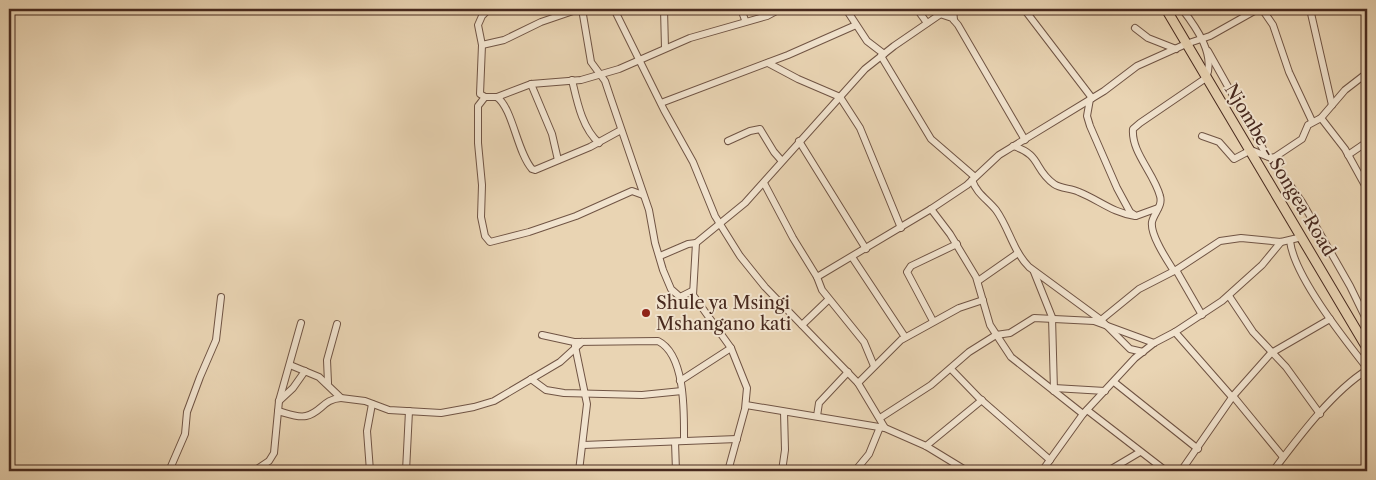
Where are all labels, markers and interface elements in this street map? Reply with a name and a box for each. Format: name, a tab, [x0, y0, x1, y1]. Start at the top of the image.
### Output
street label: Njombe - Songea Road	[1220, 80, 1340, 260]
place label: Shule ya Msingi Mshangano kati	[656, 292, 792, 335]
marker: Shule ya Msingi Mshangano kati	[640, 307, 652, 319]

